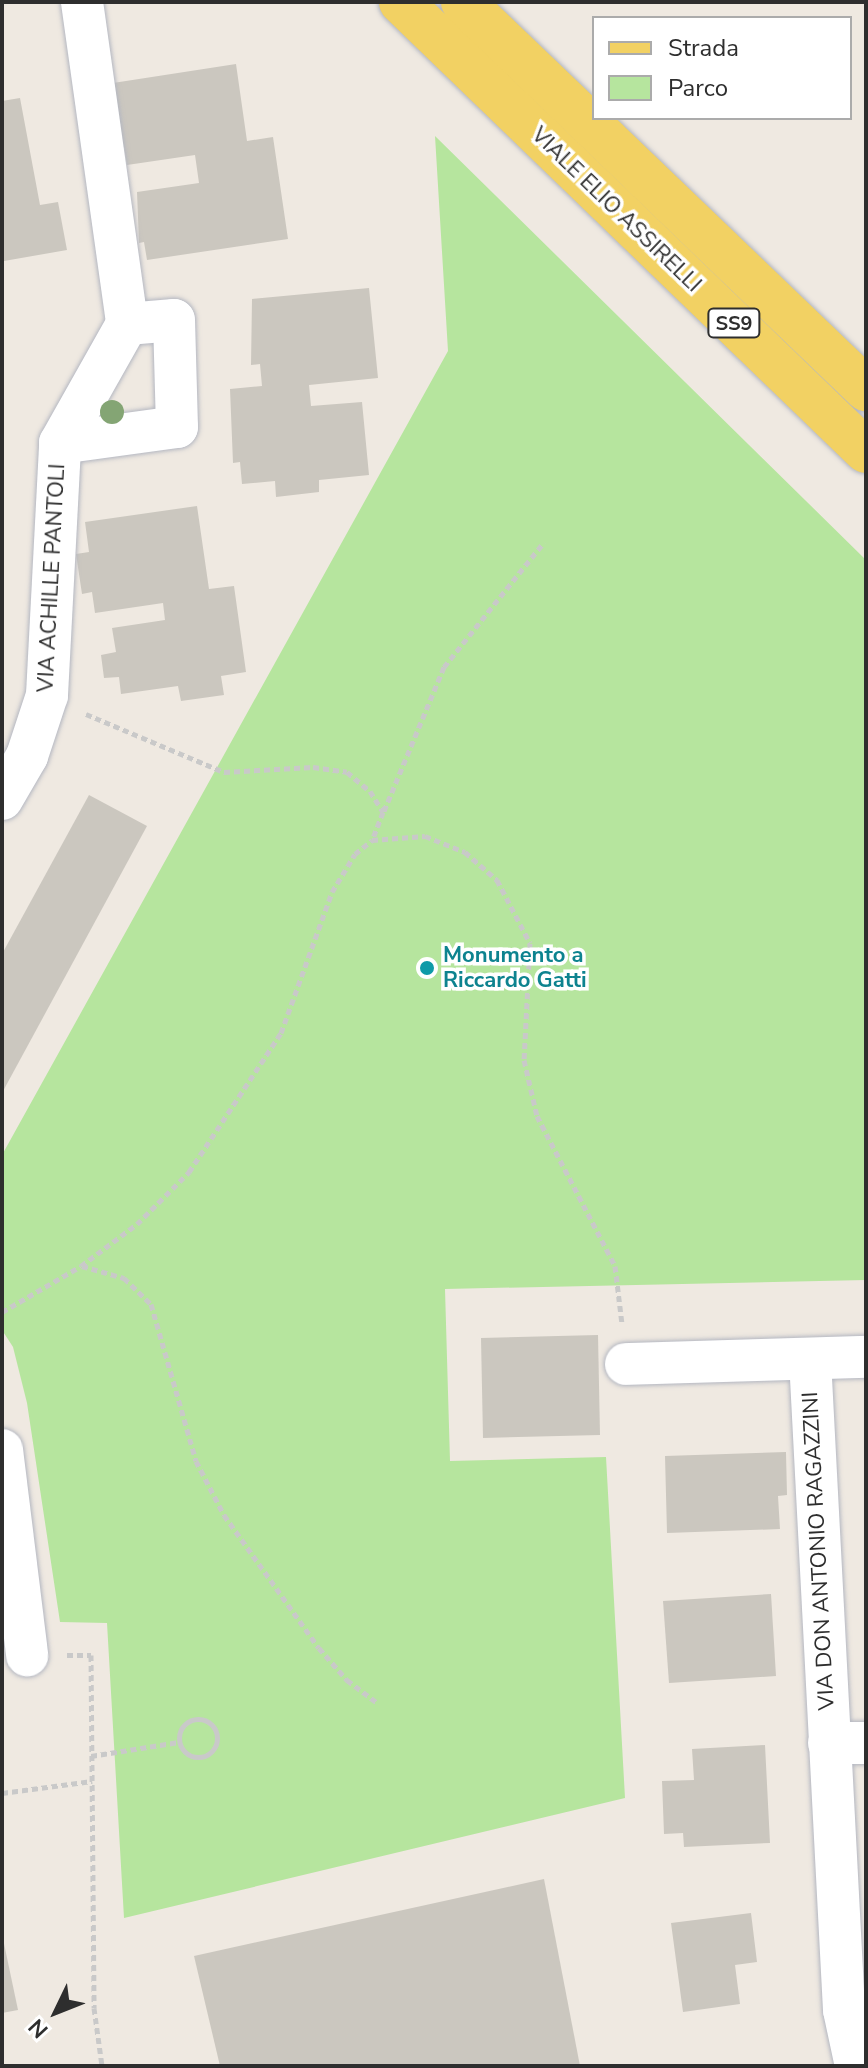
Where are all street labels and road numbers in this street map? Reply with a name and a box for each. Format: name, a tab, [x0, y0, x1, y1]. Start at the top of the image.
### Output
street label: VIALE ELIO ASSIRELLI	[526, 122, 706, 298]
road number: SS9	[706, 307, 762, 339]
street label: VIA ACHILLE PANTOLI	[33, 463, 71, 693]
street label: VIA DON ANTONIO RAGAZZINI	[797, 1391, 841, 1711]

